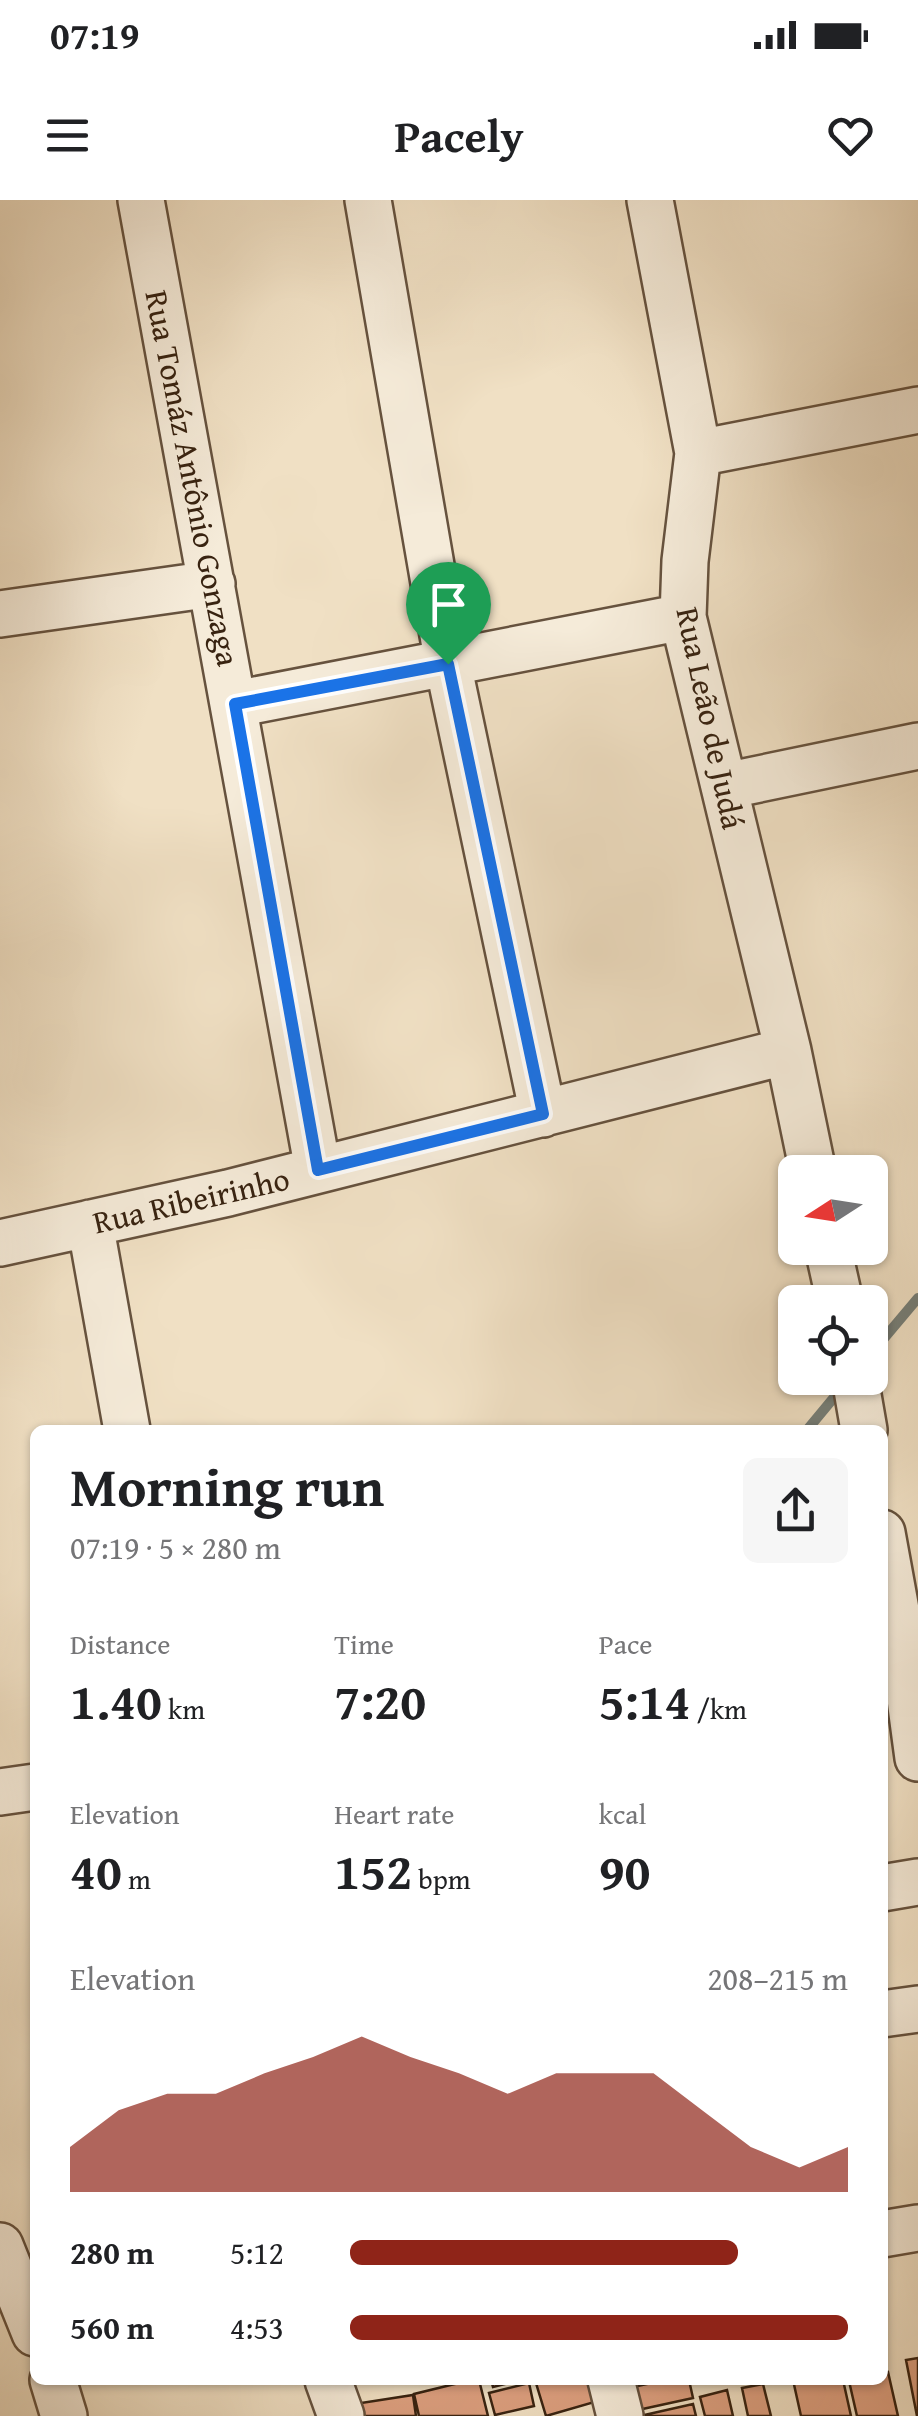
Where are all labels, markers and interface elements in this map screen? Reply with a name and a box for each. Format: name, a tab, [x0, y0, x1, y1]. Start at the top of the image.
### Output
text: 07:19	[50, 7, 140, 63]
text: Pacely	[394, 103, 524, 168]
icon: menu	[40, 108, 95, 163]
icon: heart	[823, 108, 878, 163]
street label: Rua Tomáz Antônio Gonzaga	[133, 286, 253, 670]
pin	[406, 562, 491, 665]
icon: arrive	[421, 577, 476, 632]
street label: Rua Leão de Judá	[665, 603, 757, 833]
street label: Rua Ribeirinho	[88, 1155, 294, 1245]
north arrow	[778, 1155, 888, 1265]
map controls	[778, 1155, 888, 1395]
button: locate	[778, 1285, 888, 1395]
text: Morning run	[70, 1446, 384, 1526]
button: share	[743, 1458, 848, 1563]
text: 07:19 · 5 × 280 m	[70, 1524, 281, 1571]
text: Distance	[70, 1623, 170, 1664]
text: Time	[334, 1623, 394, 1664]
text: Pace	[599, 1623, 653, 1664]
text: 1.40	[70, 1664, 162, 1737]
text: 7:20	[334, 1664, 426, 1737]
text: 5:14	[599, 1664, 691, 1737]
text: km	[162, 1688, 205, 1729]
text: /km	[691, 1688, 747, 1729]
text: Elevation	[70, 1793, 180, 1834]
text: Heart rate	[334, 1793, 454, 1834]
text: kcal	[599, 1793, 646, 1834]
text: 40	[70, 1834, 122, 1907]
text: 152	[334, 1834, 412, 1907]
text: 90	[599, 1834, 650, 1907]
text: m	[122, 1858, 151, 1899]
text: bpm	[412, 1858, 471, 1899]
text: Elevation	[70, 1955, 195, 2002]
text: 208–215 m	[707, 1955, 848, 2002]
text: 280 m	[70, 2229, 154, 2276]
text: 5:12	[230, 2229, 284, 2276]
text: 560 m	[70, 2304, 154, 2351]
text: 4:53	[230, 2304, 284, 2351]

